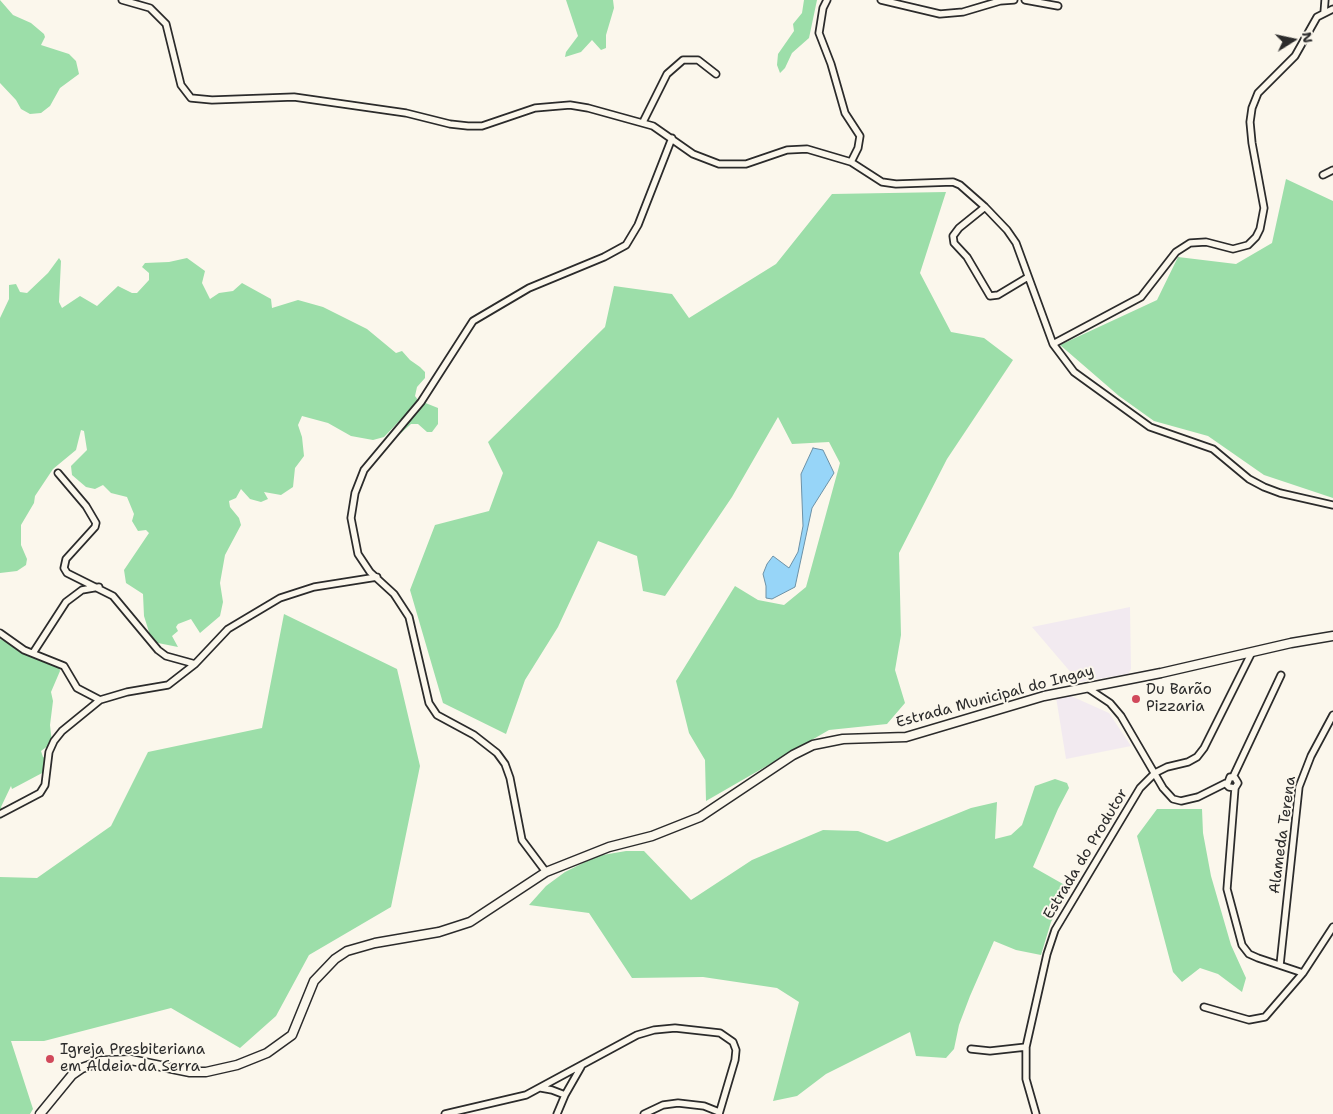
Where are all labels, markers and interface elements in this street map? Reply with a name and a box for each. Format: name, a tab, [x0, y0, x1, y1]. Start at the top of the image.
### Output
north arrow	[1268, 15, 1318, 65]
text: N	[1298, 30, 1318, 44]
street label: Estrada Municipal do Ingay	[894, 662, 1096, 732]
place label: Du Barão Pizzaria	[1146, 681, 1212, 716]
marker: Du Barão Pizzaria	[1130, 693, 1142, 705]
street label: Alameda Terena	[1266, 775, 1300, 895]
street label: Estrada do Produtor	[1040, 785, 1132, 923]
place label: Igreja Presbiteriana em Aldeia da Serra	[60, 1041, 205, 1076]
marker: Igreja Presbiteriana em Aldeia da Serra	[44, 1053, 56, 1065]

